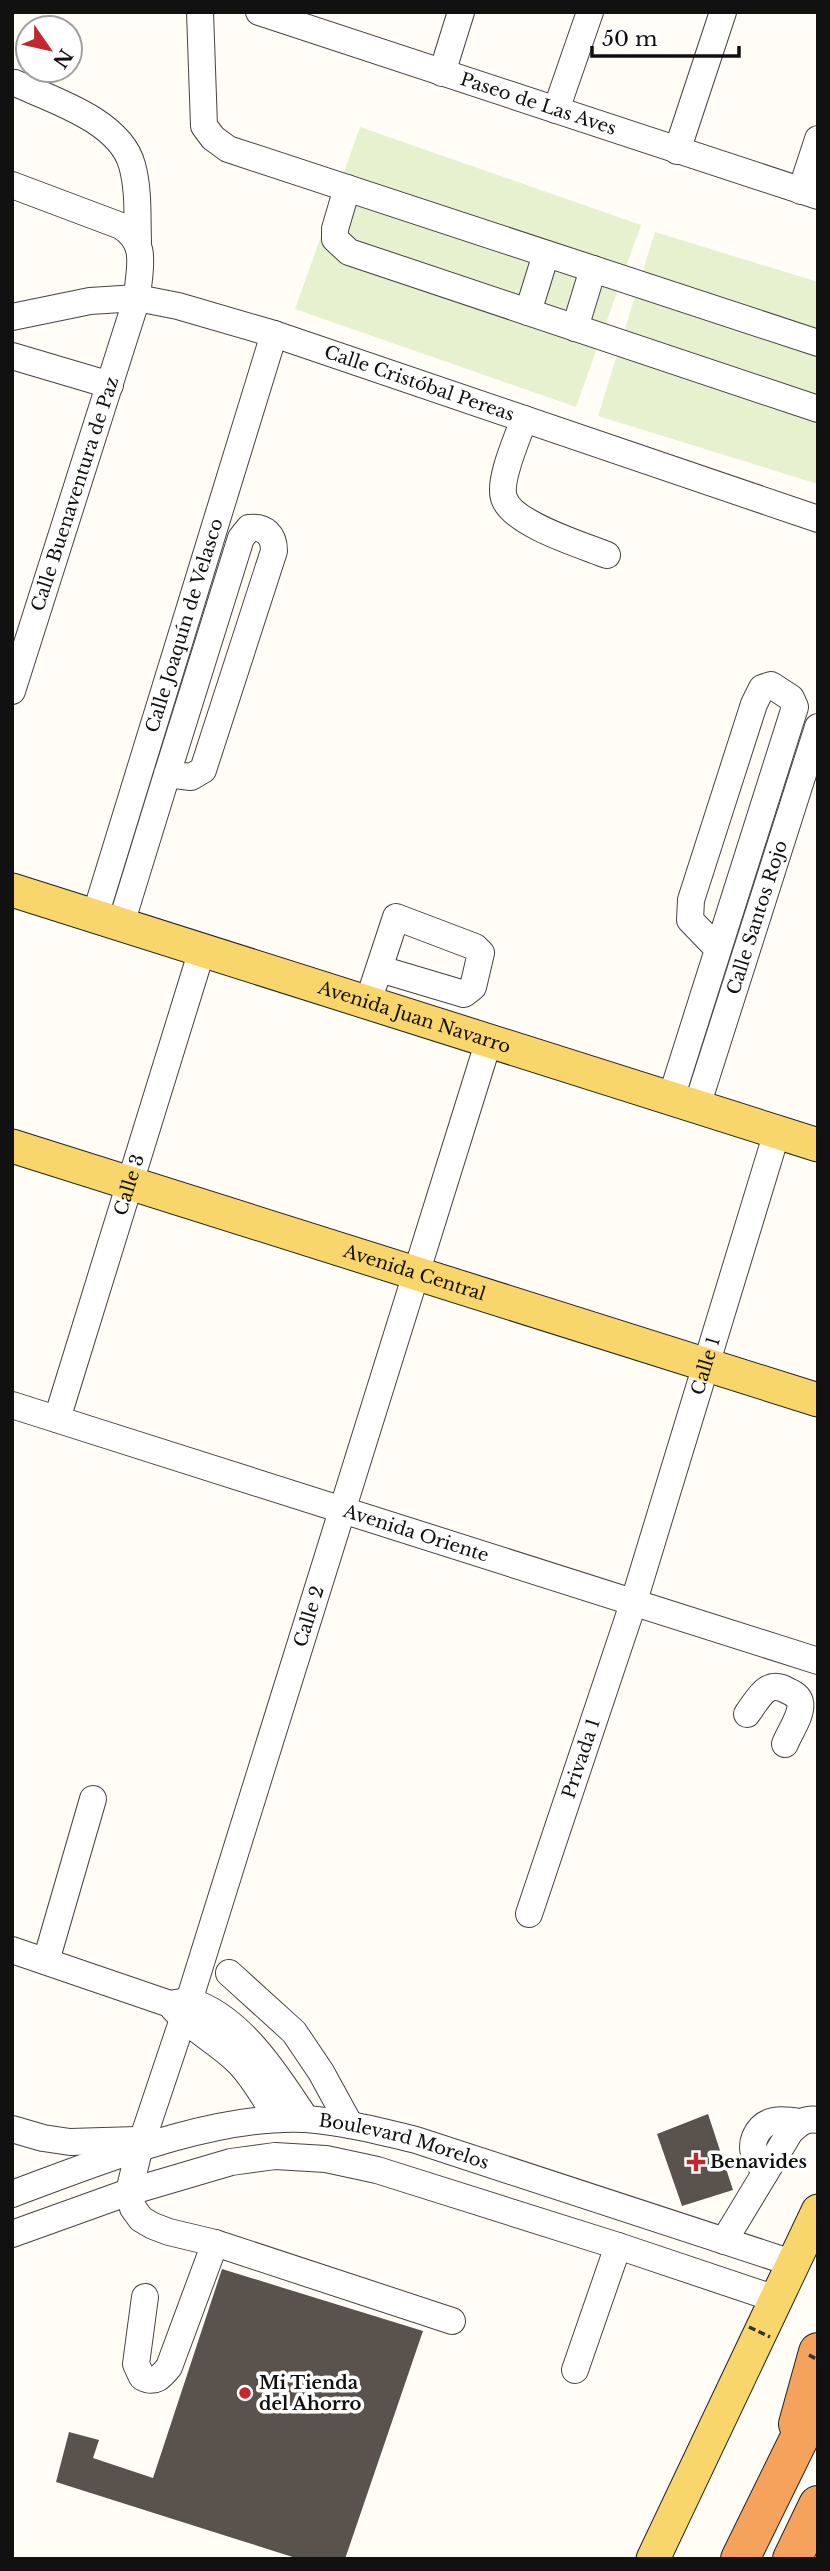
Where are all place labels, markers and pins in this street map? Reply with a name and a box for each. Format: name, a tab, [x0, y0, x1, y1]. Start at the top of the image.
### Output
place label: Benavides	[710, 2151, 807, 2173]
marker: Benavides	[688, 2154, 704, 2170]
place label: Mi Tienda del Ahorro	[259, 2372, 362, 2415]
marker: Mi Tienda del Ahorro	[237, 2385, 253, 2401]

